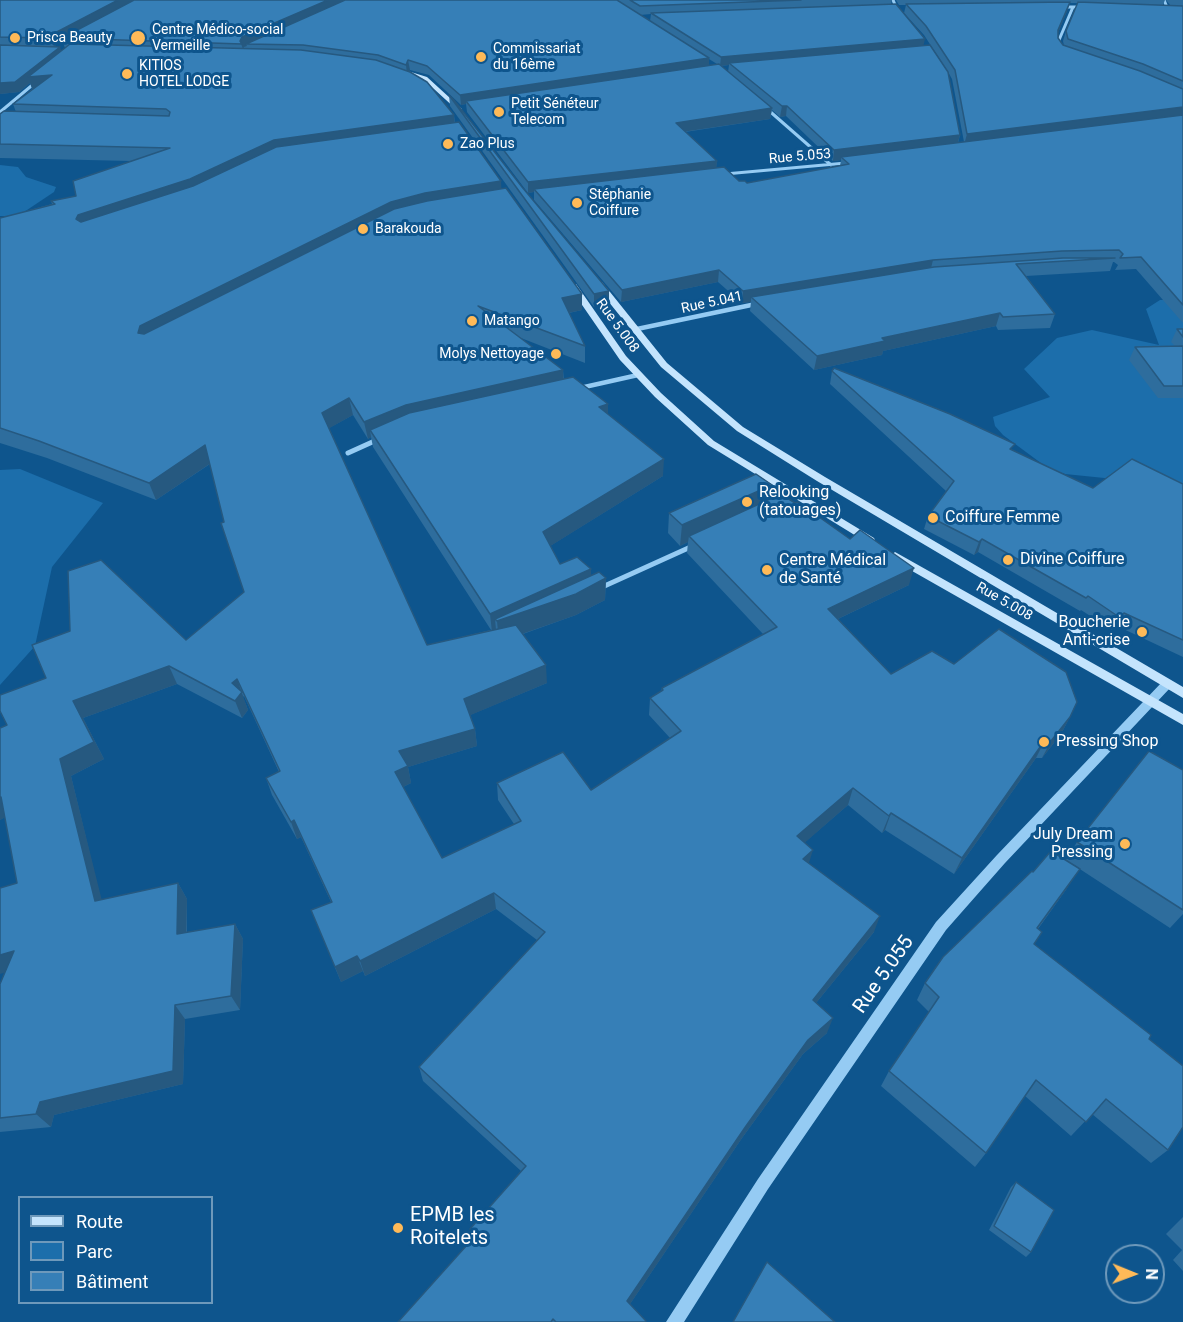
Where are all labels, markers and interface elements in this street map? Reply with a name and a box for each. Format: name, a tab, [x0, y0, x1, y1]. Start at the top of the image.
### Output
place label: Centre Médico-social Vermeille	[152, 22, 283, 54]
marker: Centre Médico-social Vermeille	[129, 29, 147, 47]
place label: Prisca Beauty	[27, 30, 112, 46]
marker: Prisca Beauty	[8, 31, 22, 45]
place label: Commissariat du 16ème	[493, 41, 580, 74]
marker: Commissariat du 16ème	[474, 50, 488, 64]
place label: KITIOS HOTEL LODGE	[139, 58, 229, 90]
marker: KITIOS HOTEL LODGE	[120, 67, 134, 81]
place label: Petit Sénéteur Telecom	[511, 96, 599, 128]
marker: Petit Sénéteur Telecom	[492, 105, 506, 119]
place label: Zao Plus	[460, 136, 515, 152]
marker: Zao Plus	[441, 137, 455, 151]
street label: Rue 5.053	[768, 146, 832, 168]
place label: Stéphanie Coiffure	[589, 187, 651, 220]
marker: Stéphanie Coiffure	[570, 196, 584, 210]
place label: Barakouda	[375, 221, 442, 237]
marker: Barakouda	[356, 222, 370, 236]
street label: Rue 5.041	[680, 288, 744, 318]
street label: Rue 5.008	[592, 296, 642, 356]
place label: Matango	[484, 313, 540, 329]
marker: Matango	[465, 314, 479, 328]
place label: Molys Nettoyage	[439, 346, 544, 362]
marker: Molys Nettoyage	[549, 347, 563, 361]
place label: Relooking (tatouages)	[759, 483, 841, 521]
marker: Relooking (tatouages)	[740, 495, 754, 509]
place label: Coiffure Femme	[945, 508, 1060, 528]
marker: Coiffure Femme	[926, 511, 940, 525]
place label: Divine Coiffure	[1020, 550, 1124, 570]
place label: Centre Médical de Santé	[779, 551, 886, 589]
marker: Divine Coiffure	[1001, 553, 1015, 567]
marker: Centre Médical de Santé	[760, 563, 774, 577]
street label: Rue 5.008	[973, 579, 1035, 625]
place label: Boucherie Anti-crise	[1059, 613, 1130, 651]
marker: Boucherie Anti-crise	[1135, 625, 1149, 639]
place label: Pressing Shop	[1056, 732, 1158, 752]
marker: Pressing Shop	[1037, 735, 1051, 749]
place label: July Dream Pressing	[1033, 825, 1113, 863]
marker: July Dream Pressing	[1118, 837, 1132, 851]
street label: Rue 5.055	[849, 932, 919, 1018]
legend	[18, 1196, 213, 1304]
place label: EPMB les Roitelets	[410, 1204, 495, 1251]
text: Route	[76, 1211, 123, 1232]
marker: EPMB les Roitelets	[391, 1221, 405, 1235]
text: Parc	[76, 1241, 112, 1262]
north arrow	[1105, 1244, 1165, 1304]
text: N	[1142, 1268, 1161, 1280]
text: Bâtiment	[76, 1271, 148, 1292]

